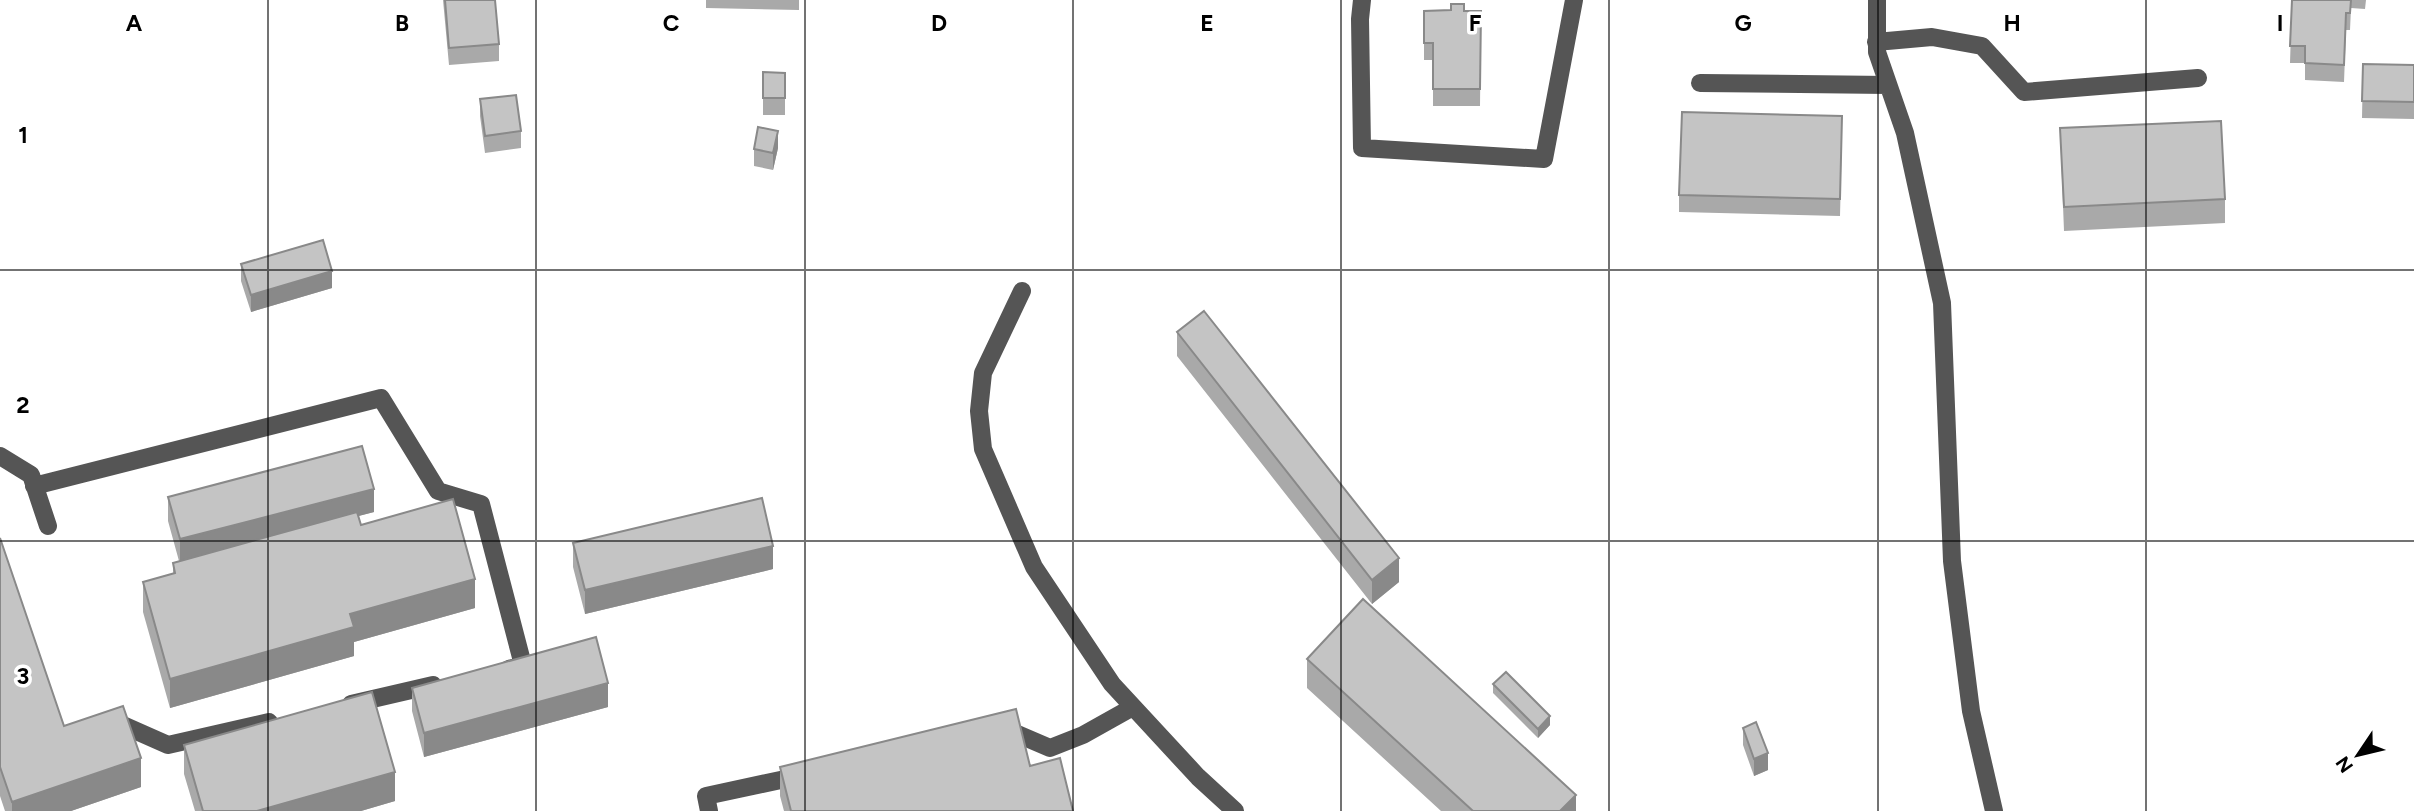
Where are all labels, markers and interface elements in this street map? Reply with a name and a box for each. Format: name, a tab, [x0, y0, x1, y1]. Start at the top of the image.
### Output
text: A	[126, 9, 143, 37]
text: B	[395, 9, 409, 37]
text: C	[663, 9, 680, 37]
text: D	[931, 9, 947, 37]
text: E	[1200, 9, 1214, 37]
text: F	[1469, 9, 1482, 37]
text: G	[1734, 9, 1752, 37]
text: H	[2003, 9, 2021, 37]
text: I	[2277, 9, 2283, 37]
text: 1	[18, 121, 28, 149]
text: 2	[16, 391, 30, 419]
text: 3	[17, 662, 29, 690]
north arrow	[2323, 720, 2393, 790]
text: N	[2331, 752, 2358, 777]

